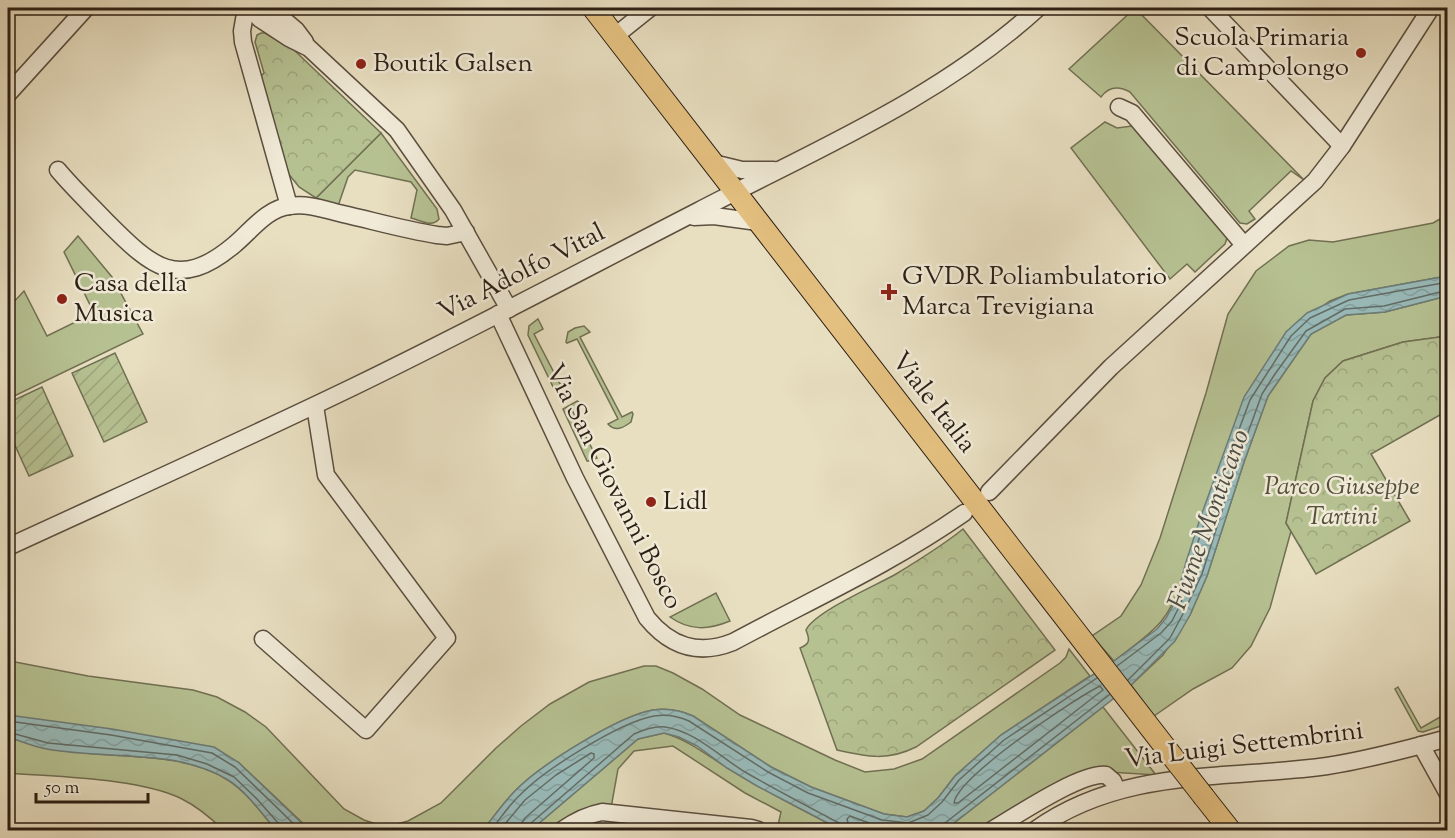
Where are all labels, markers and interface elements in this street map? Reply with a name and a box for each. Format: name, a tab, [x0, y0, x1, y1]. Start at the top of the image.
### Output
place label: Scuola Primaria di Campolongo	[1174, 20, 1349, 87]
place label: Boutik Galsen	[373, 46, 533, 83]
marker: Scuola Primaria di Campolongo	[1354, 46, 1368, 60]
marker: Boutik Galsen	[354, 57, 368, 71]
street label: Via Adolfo Vital	[432, 215, 612, 331]
place label: GVDR Poliambulatorio Marca Trevigiana	[902, 259, 1167, 326]
place label: Casa della Musica	[74, 266, 187, 333]
marker: GVDR Poliambulatorio Marca Trevigiana	[880, 283, 898, 301]
marker: Casa della Musica	[55, 292, 69, 306]
street label: Viale Italia	[882, 345, 984, 461]
street label: Via San Giovanni Bosco	[535, 358, 691, 616]
water label: Fiume Monticano	[1159, 424, 1261, 616]
park label: Parco Giuseppe Tartini	[1264, 469, 1420, 536]
place label: Lidl	[663, 484, 708, 521]
marker: Lidl	[644, 495, 658, 509]
street label: Via Luigi Settembrini	[1122, 713, 1366, 779]
scale bar	[36, 766, 148, 804]
text: 50 m	[44, 776, 80, 802]

